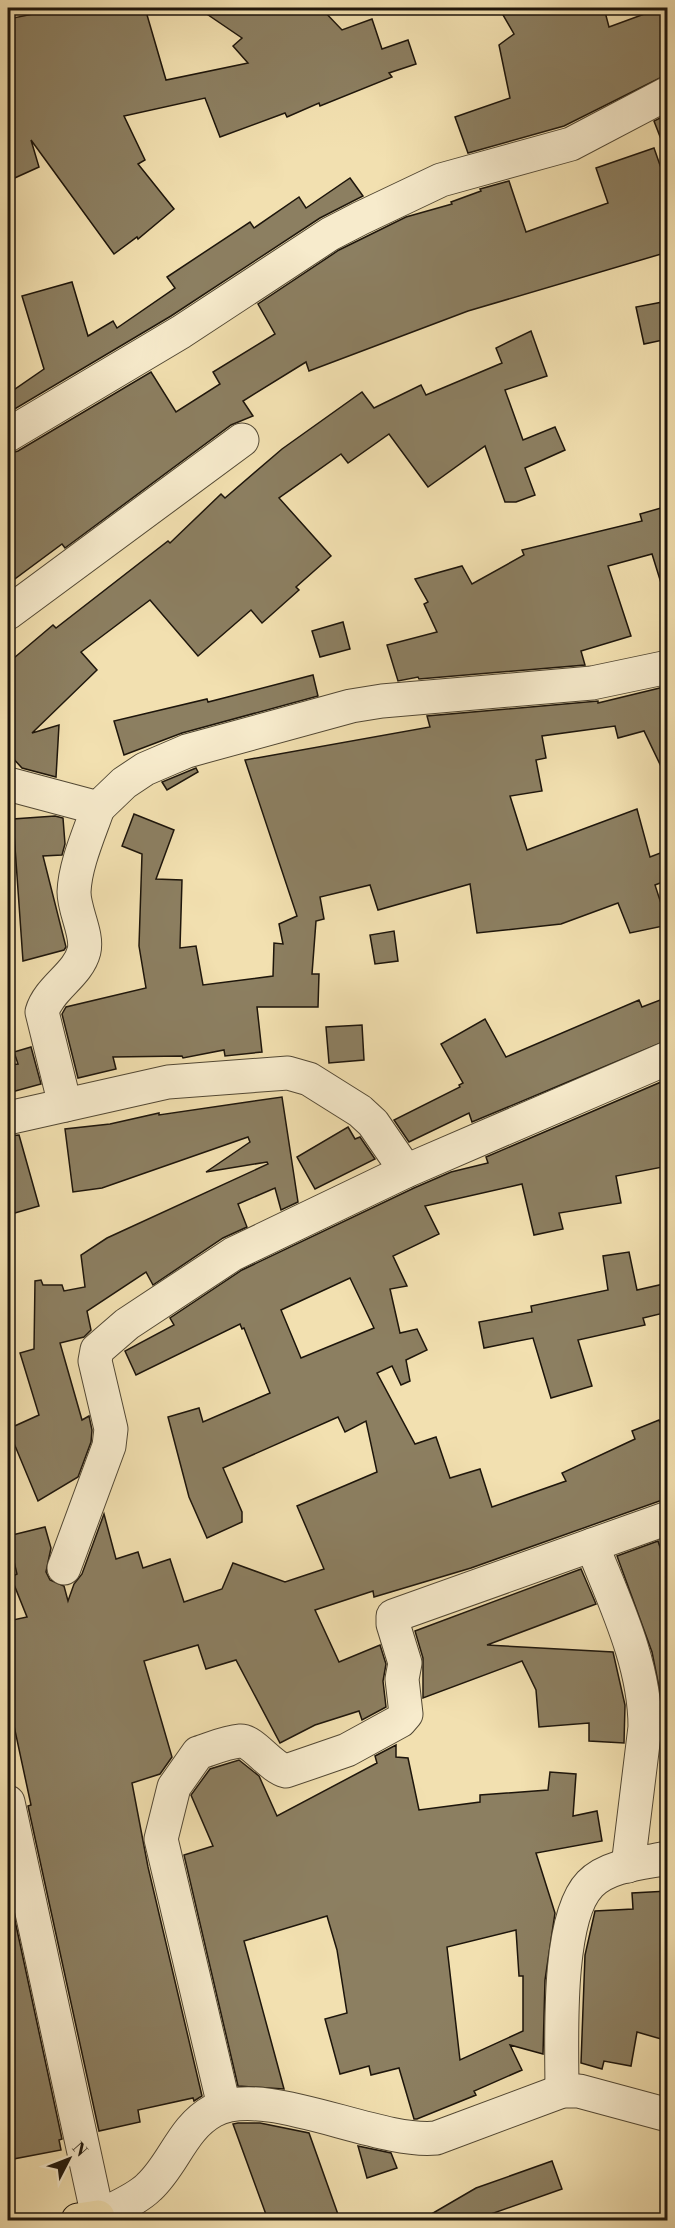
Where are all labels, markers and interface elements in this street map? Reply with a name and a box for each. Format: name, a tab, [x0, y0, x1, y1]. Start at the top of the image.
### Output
north arrow	[39, 2129, 99, 2189]
text: N	[68, 2138, 91, 2161]

